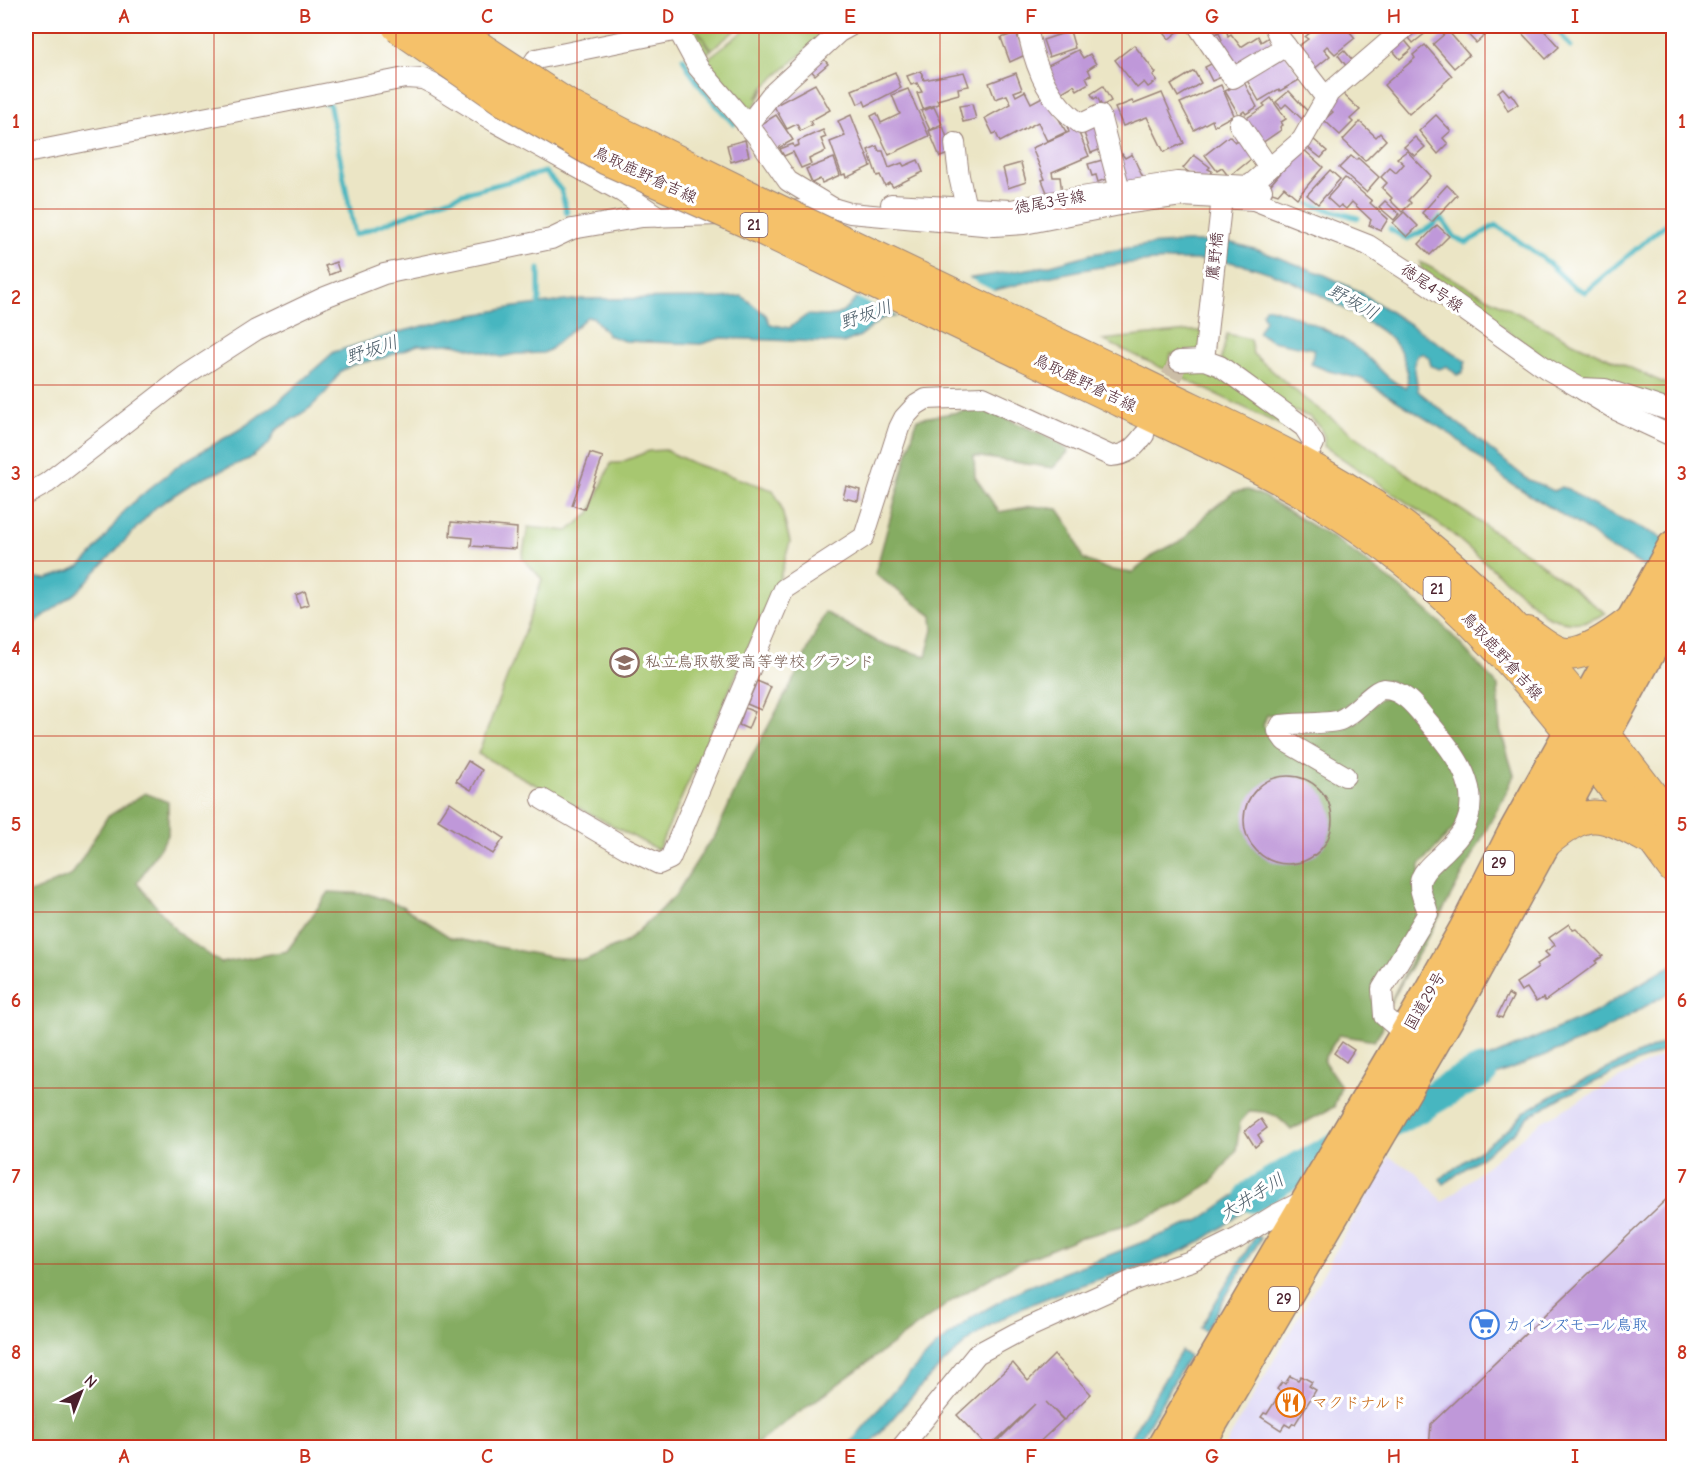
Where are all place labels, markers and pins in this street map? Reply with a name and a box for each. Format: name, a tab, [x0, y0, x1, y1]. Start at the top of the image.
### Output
school or university icon: 私立鳥取敬愛高等学校 グランド	[608, 646, 640, 678]
place label: 私立鳥取敬愛高等学校 グランド	[645, 653, 874, 671]
supermarket icon: カインズモール鳥取	[1468, 1309, 1500, 1341]
place label: カインズモール鳥取	[1505, 1316, 1648, 1334]
restaurant icon: マクドナルド	[1275, 1387, 1307, 1419]
place label: マクドナルド	[1312, 1394, 1407, 1412]

